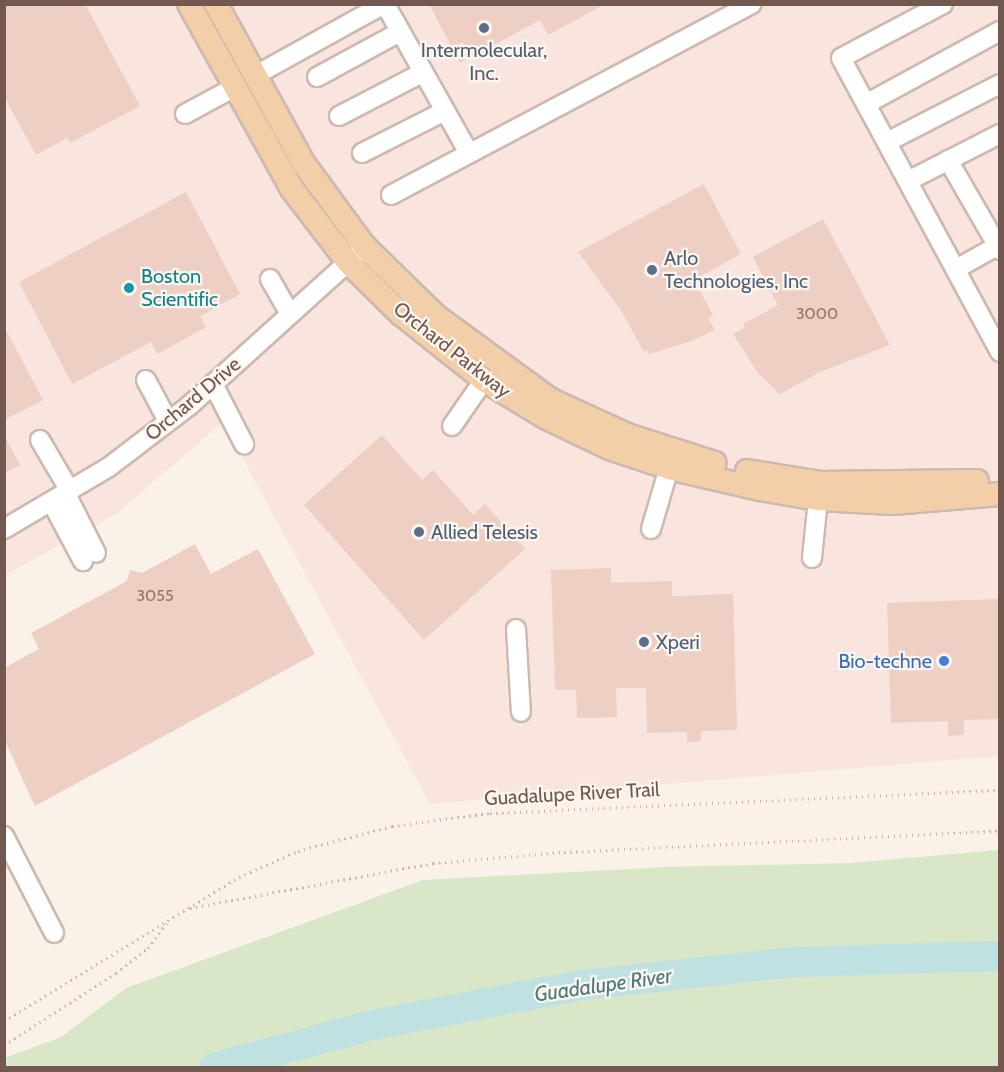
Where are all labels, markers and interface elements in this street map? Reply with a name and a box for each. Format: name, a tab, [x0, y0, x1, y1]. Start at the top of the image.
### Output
marker: Intermolecular, Inc.	[477, 21, 491, 35]
place label: Intermolecular, Inc.	[421, 38, 547, 85]
place label: Arlo Technologies, Inc	[664, 246, 808, 293]
marker: Arlo Technologies, Inc	[645, 263, 659, 277]
place label: Boston Scientific	[141, 264, 218, 311]
marker: Boston Scientific	[122, 281, 136, 295]
street label: Orchard Parkway	[389, 297, 515, 403]
house number: 3000	[796, 304, 838, 324]
street label: Orchard Drive	[140, 352, 246, 446]
place label: Allied Telesis	[431, 520, 538, 544]
marker: Allied Telesis	[412, 525, 426, 539]
house number: 3055	[136, 586, 174, 606]
place label: Xperi	[656, 630, 700, 654]
marker: Xperi	[637, 635, 651, 649]
place label: Bio-techne	[838, 649, 932, 673]
marker: Bio-techne	[937, 654, 951, 668]
street label: Guadalupe River Trail	[484, 777, 660, 811]
water label: Guadalupe River	[533, 963, 673, 1007]

